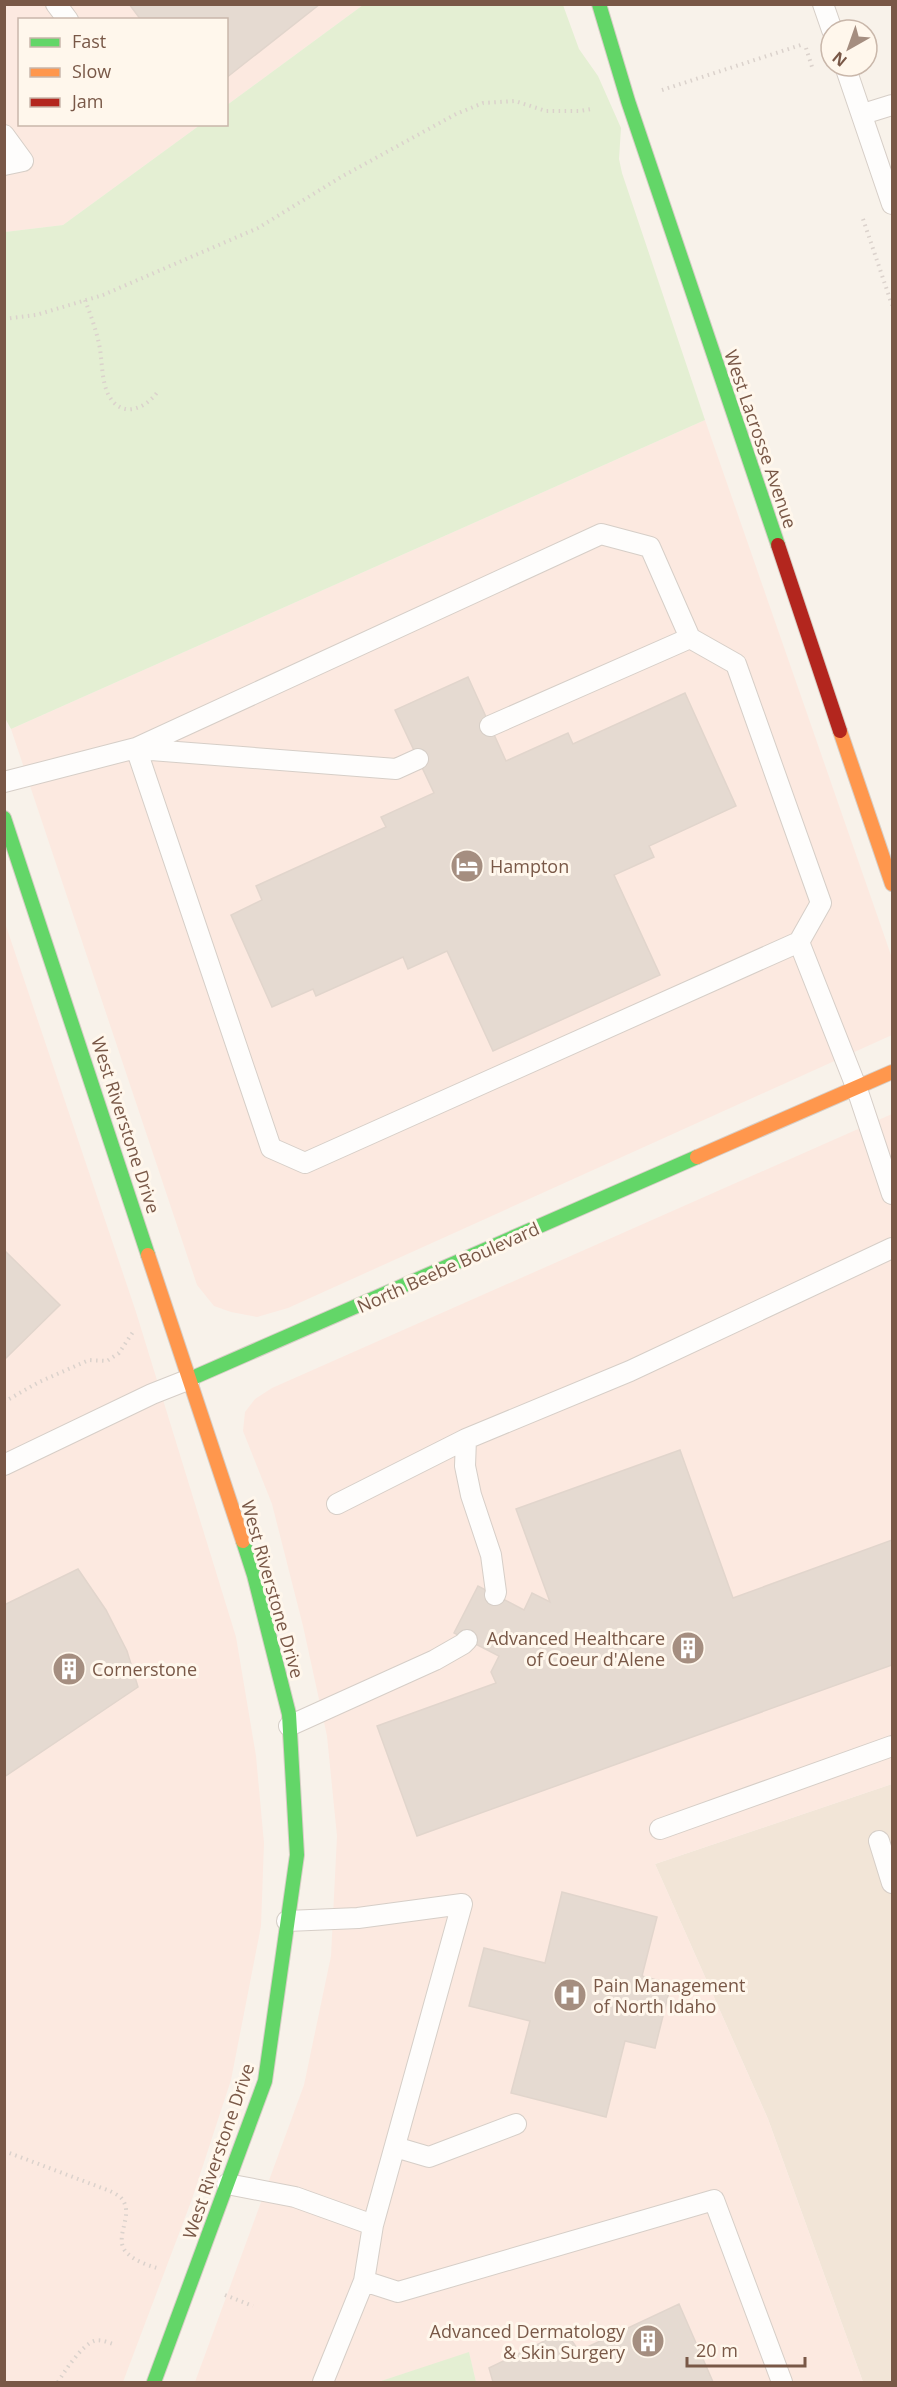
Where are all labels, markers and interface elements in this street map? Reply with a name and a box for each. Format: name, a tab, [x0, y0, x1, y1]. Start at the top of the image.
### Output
legend	[18, 18, 228, 126]
north arrow	[819, 18, 879, 78]
text: Fast	[72, 29, 106, 53]
text: N	[827, 47, 851, 72]
text: Slow	[72, 59, 111, 83]
text: Jam	[70, 89, 104, 113]
street label: West Lacrosse Avenue	[719, 347, 803, 531]
hotel icon: Hampton	[449, 848, 485, 884]
place label: Hampton	[490, 854, 569, 878]
street label: West Riverstone Drive	[86, 1034, 166, 1216]
street label: North Beebe Boulevard	[353, 1216, 543, 1318]
street label: West Riverstone Drive	[236, 1497, 310, 1681]
place label: Advanced Healthcare of Coeur d'Alene	[487, 1626, 665, 1671]
building icon: Advanced Healthcare of Coeur d'Alene	[670, 1630, 706, 1666]
building icon: Cornerstone	[51, 1651, 87, 1687]
place label: Cornerstone	[92, 1657, 197, 1681]
place label: Pain Management of North Idaho	[593, 1973, 745, 2018]
hospital icon: Pain Management of North Idaho	[552, 1977, 588, 2013]
street label: West Riverstone Drive	[177, 2060, 259, 2242]
place label: Advanced Dermatology & Skin Surgery	[430, 2319, 626, 2364]
building icon: Advanced Dermatology & Skin Surgery	[630, 2323, 666, 2359]
scale bar	[687, 2330, 806, 2368]
text: 20 m	[696, 2338, 738, 2362]

